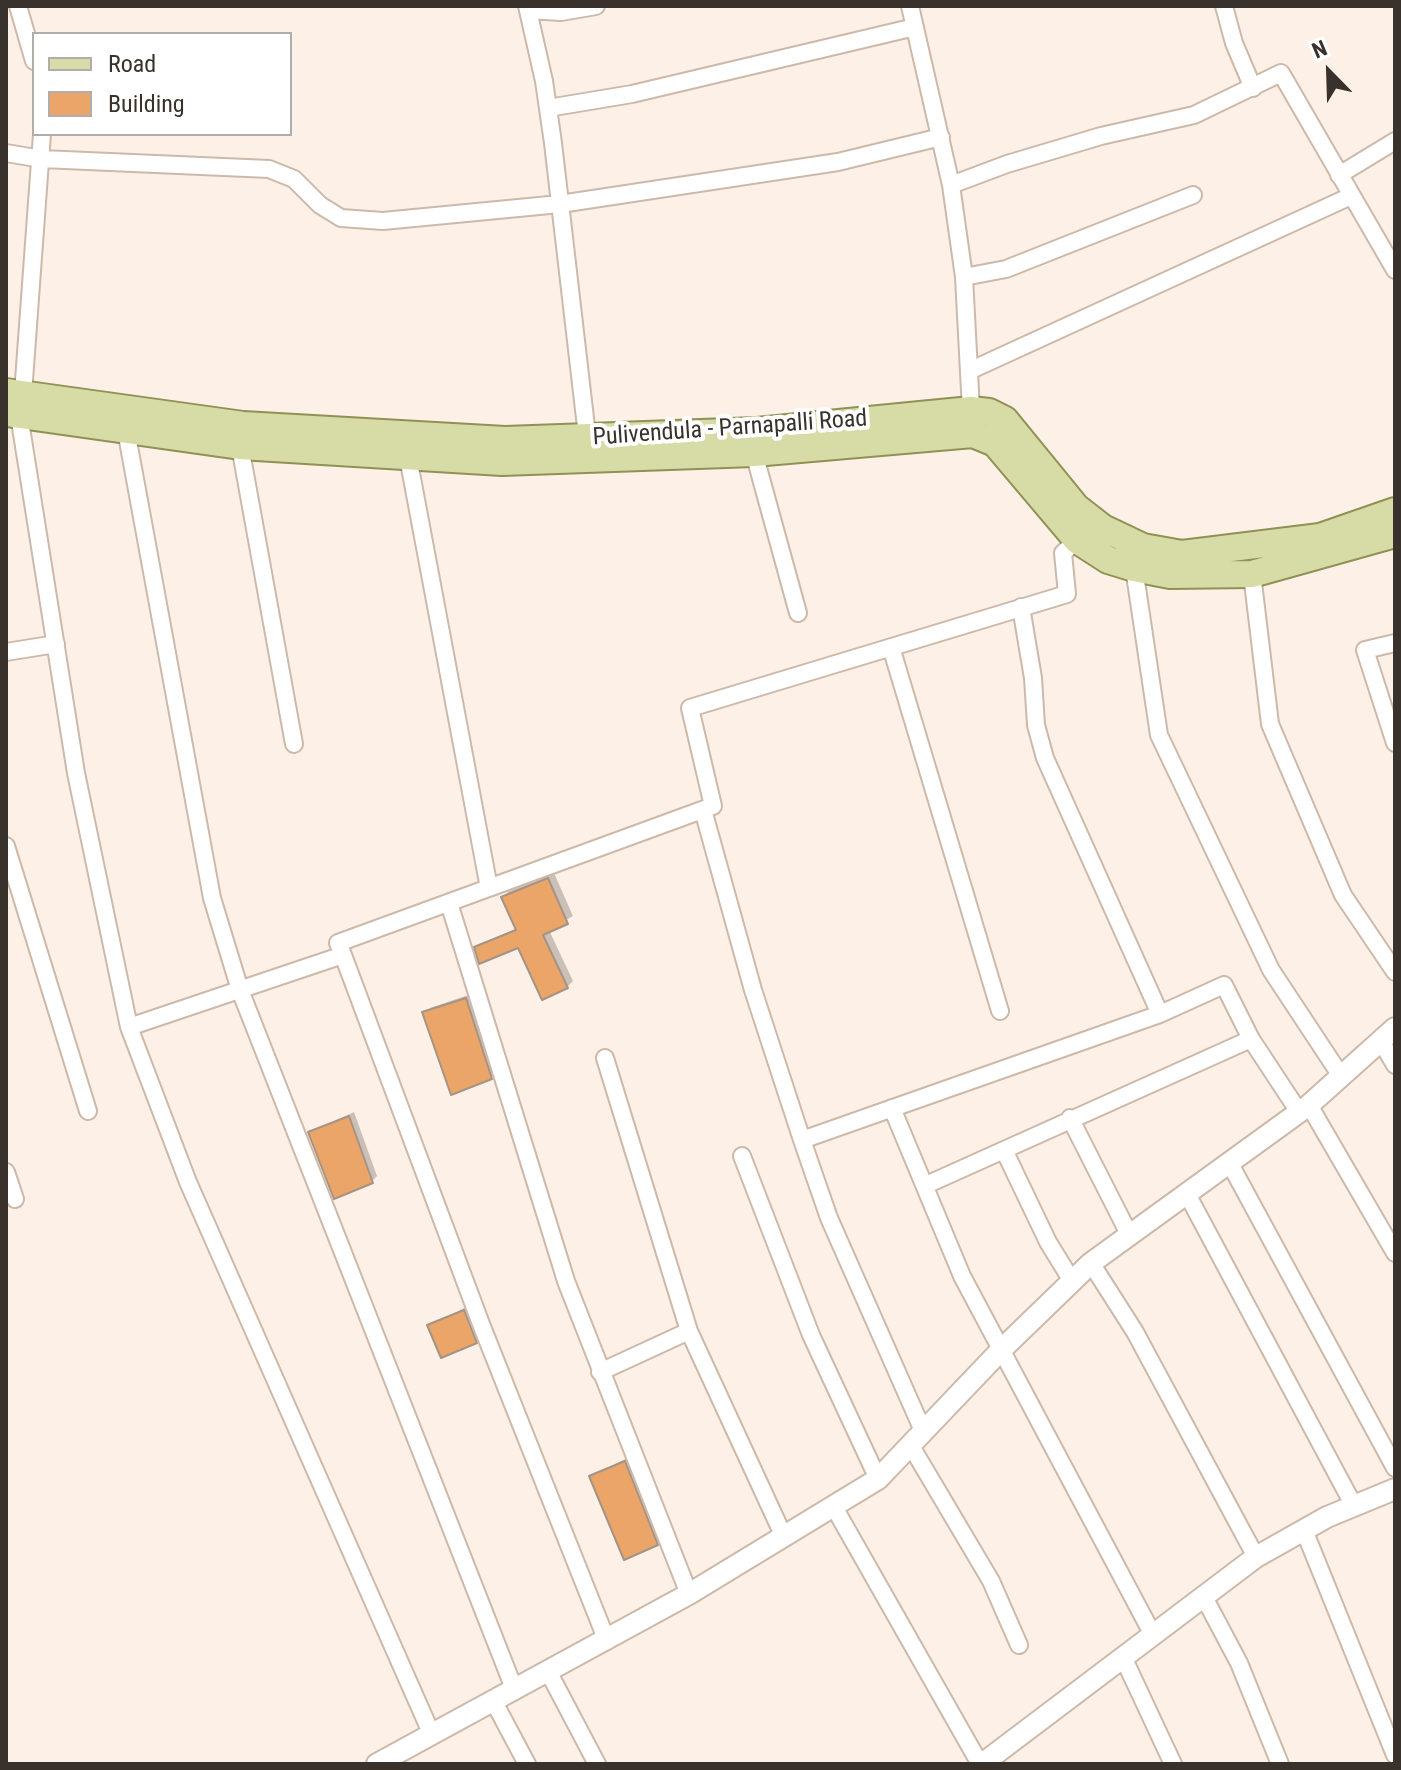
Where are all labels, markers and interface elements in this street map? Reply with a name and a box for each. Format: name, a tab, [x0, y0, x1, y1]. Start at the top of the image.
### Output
legend	[32, 32, 292, 136]
north arrow	[1289, 32, 1369, 112]
text: N	[1308, 35, 1331, 64]
text: Road	[108, 50, 156, 78]
text: Building	[108, 90, 185, 118]
street label: Pulivendula - Parnapalli Road	[592, 405, 868, 453]

